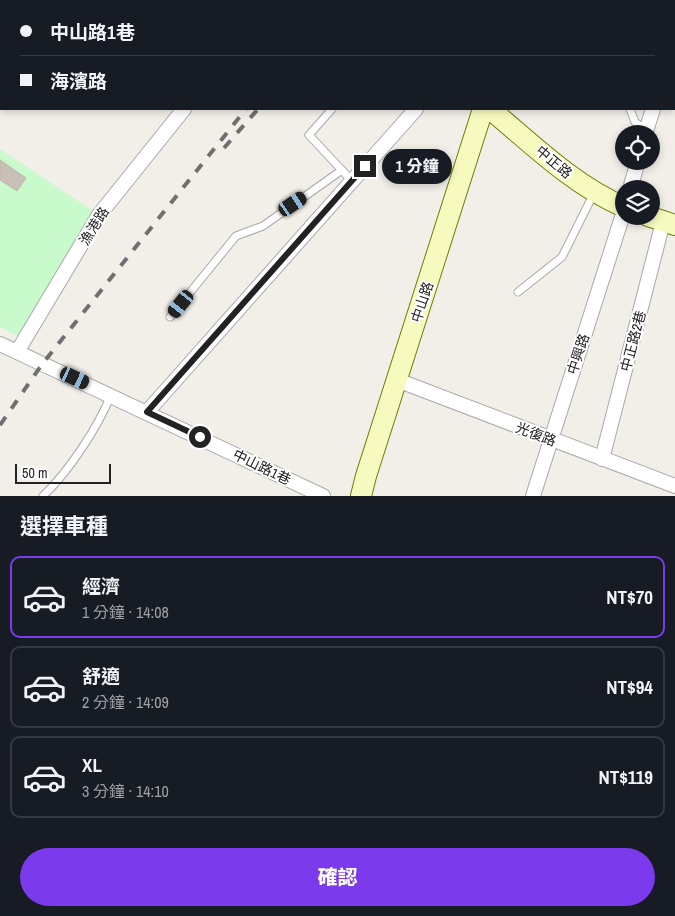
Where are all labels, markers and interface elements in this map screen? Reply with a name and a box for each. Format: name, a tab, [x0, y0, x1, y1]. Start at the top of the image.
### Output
text: 中山路1巷	[50, 19, 135, 45]
text: 海濱路	[50, 68, 107, 94]
map controls	[615, 125, 660, 225]
button: locate	[615, 125, 660, 170]
street label: 中正路	[532, 142, 576, 182]
callout: 1 分鐘	[382, 148, 452, 184]
route end	[354, 155, 376, 177]
text: 1 分鐘	[396, 155, 438, 177]
button: layers	[615, 180, 660, 225]
car	[276, 189, 309, 219]
street label: 漁港路	[75, 203, 113, 249]
street label: 中山路	[407, 279, 437, 325]
car	[165, 288, 196, 320]
street label: 中正路2巷	[616, 309, 650, 373]
street label: 中興路	[563, 331, 593, 377]
car	[58, 365, 91, 391]
street label: 光復路	[513, 418, 559, 450]
route start	[189, 426, 211, 448]
street label: 中山路1巷	[230, 445, 294, 489]
scale bar	[15, 461, 111, 484]
text: 50 m	[22, 464, 48, 482]
text: 選擇車種	[20, 511, 108, 541]
text: 經濟	[82, 573, 120, 599]
icon: car	[22, 575, 67, 620]
text: NT$70	[606, 584, 653, 610]
text: 1 分鐘 · 14:08	[82, 601, 169, 623]
text: 舒適	[82, 663, 120, 689]
icon: car	[22, 665, 67, 710]
text: NT$94	[606, 674, 653, 700]
text: 2 分鐘 · 14:09	[82, 691, 169, 713]
text: XL	[82, 752, 102, 778]
icon: car	[22, 755, 67, 800]
text: NT$119	[598, 764, 653, 790]
text: 3 分鐘 · 14:10	[82, 780, 169, 802]
button: 確認	[20, 848, 655, 906]

